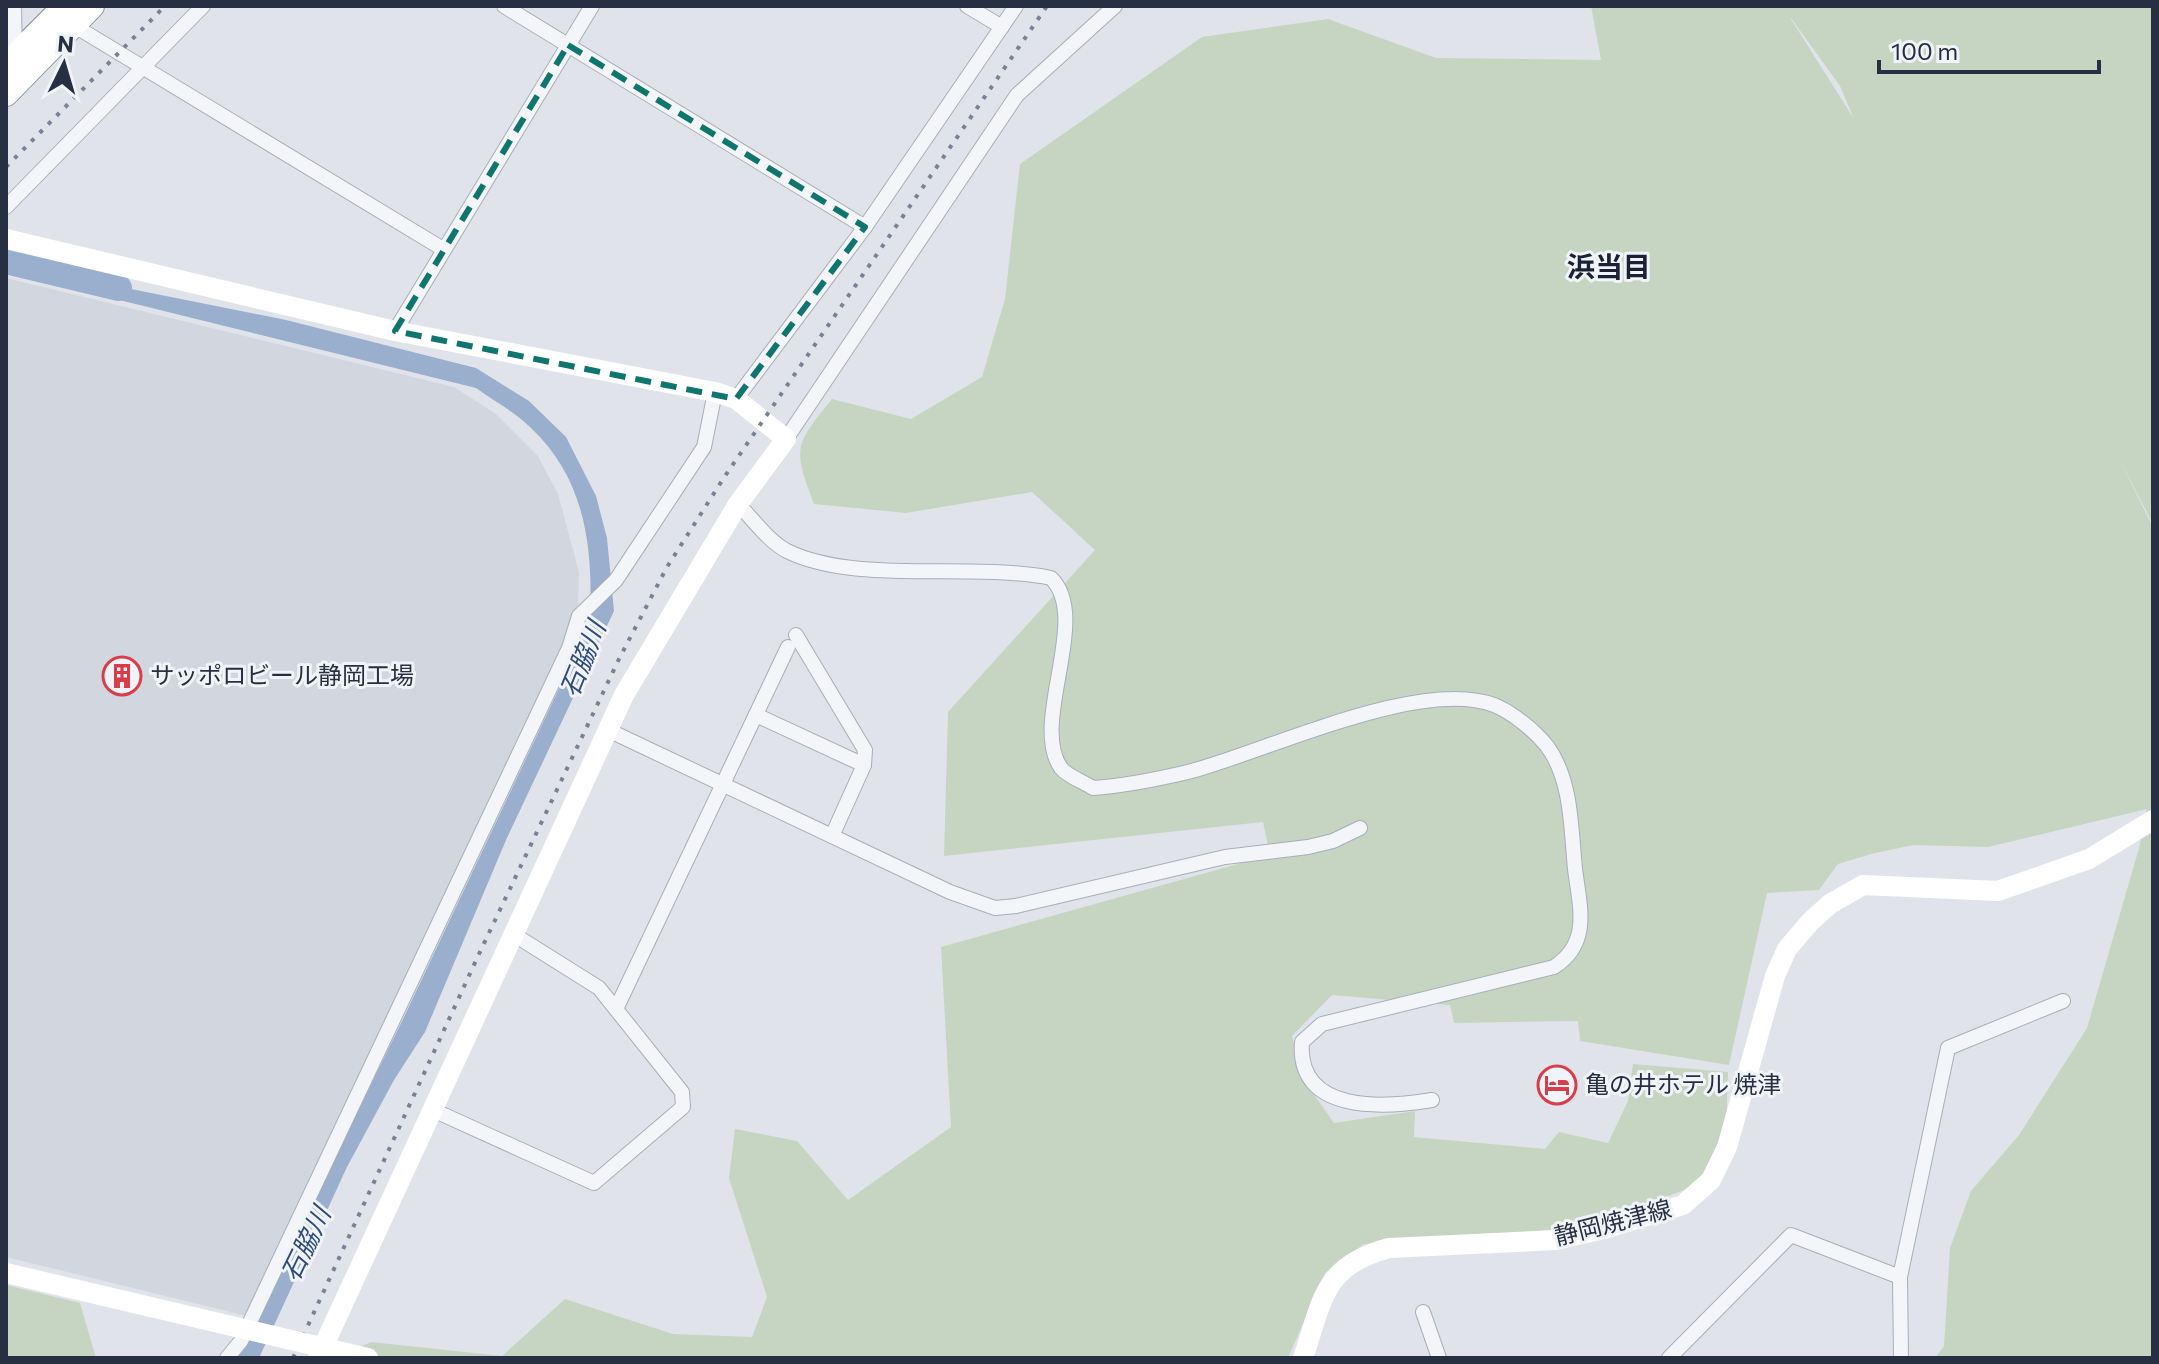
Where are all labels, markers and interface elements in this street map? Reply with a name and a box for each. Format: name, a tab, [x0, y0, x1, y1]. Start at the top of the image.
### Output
north arrow	[24, 24, 104, 104]
scale bar	[1879, 24, 2099, 74]
text: N	[56, 29, 75, 58]
text: 100 m	[1891, 36, 1958, 65]
district label: 浜当目	[1567, 249, 1651, 283]
water label: 石脇川	[553, 614, 612, 700]
building icon: サッポロビール静岡工場	[101, 655, 143, 697]
place label: サッポロビール静岡工場	[150, 660, 414, 689]
hotel icon: 亀の井ホテル 焼津	[1536, 1064, 1578, 1106]
place label: 亀の井ホテル 焼津	[1585, 1069, 1782, 1098]
street label: 静岡焼津線	[1551, 1193, 1674, 1250]
water label: 石脇川	[274, 1199, 337, 1285]

